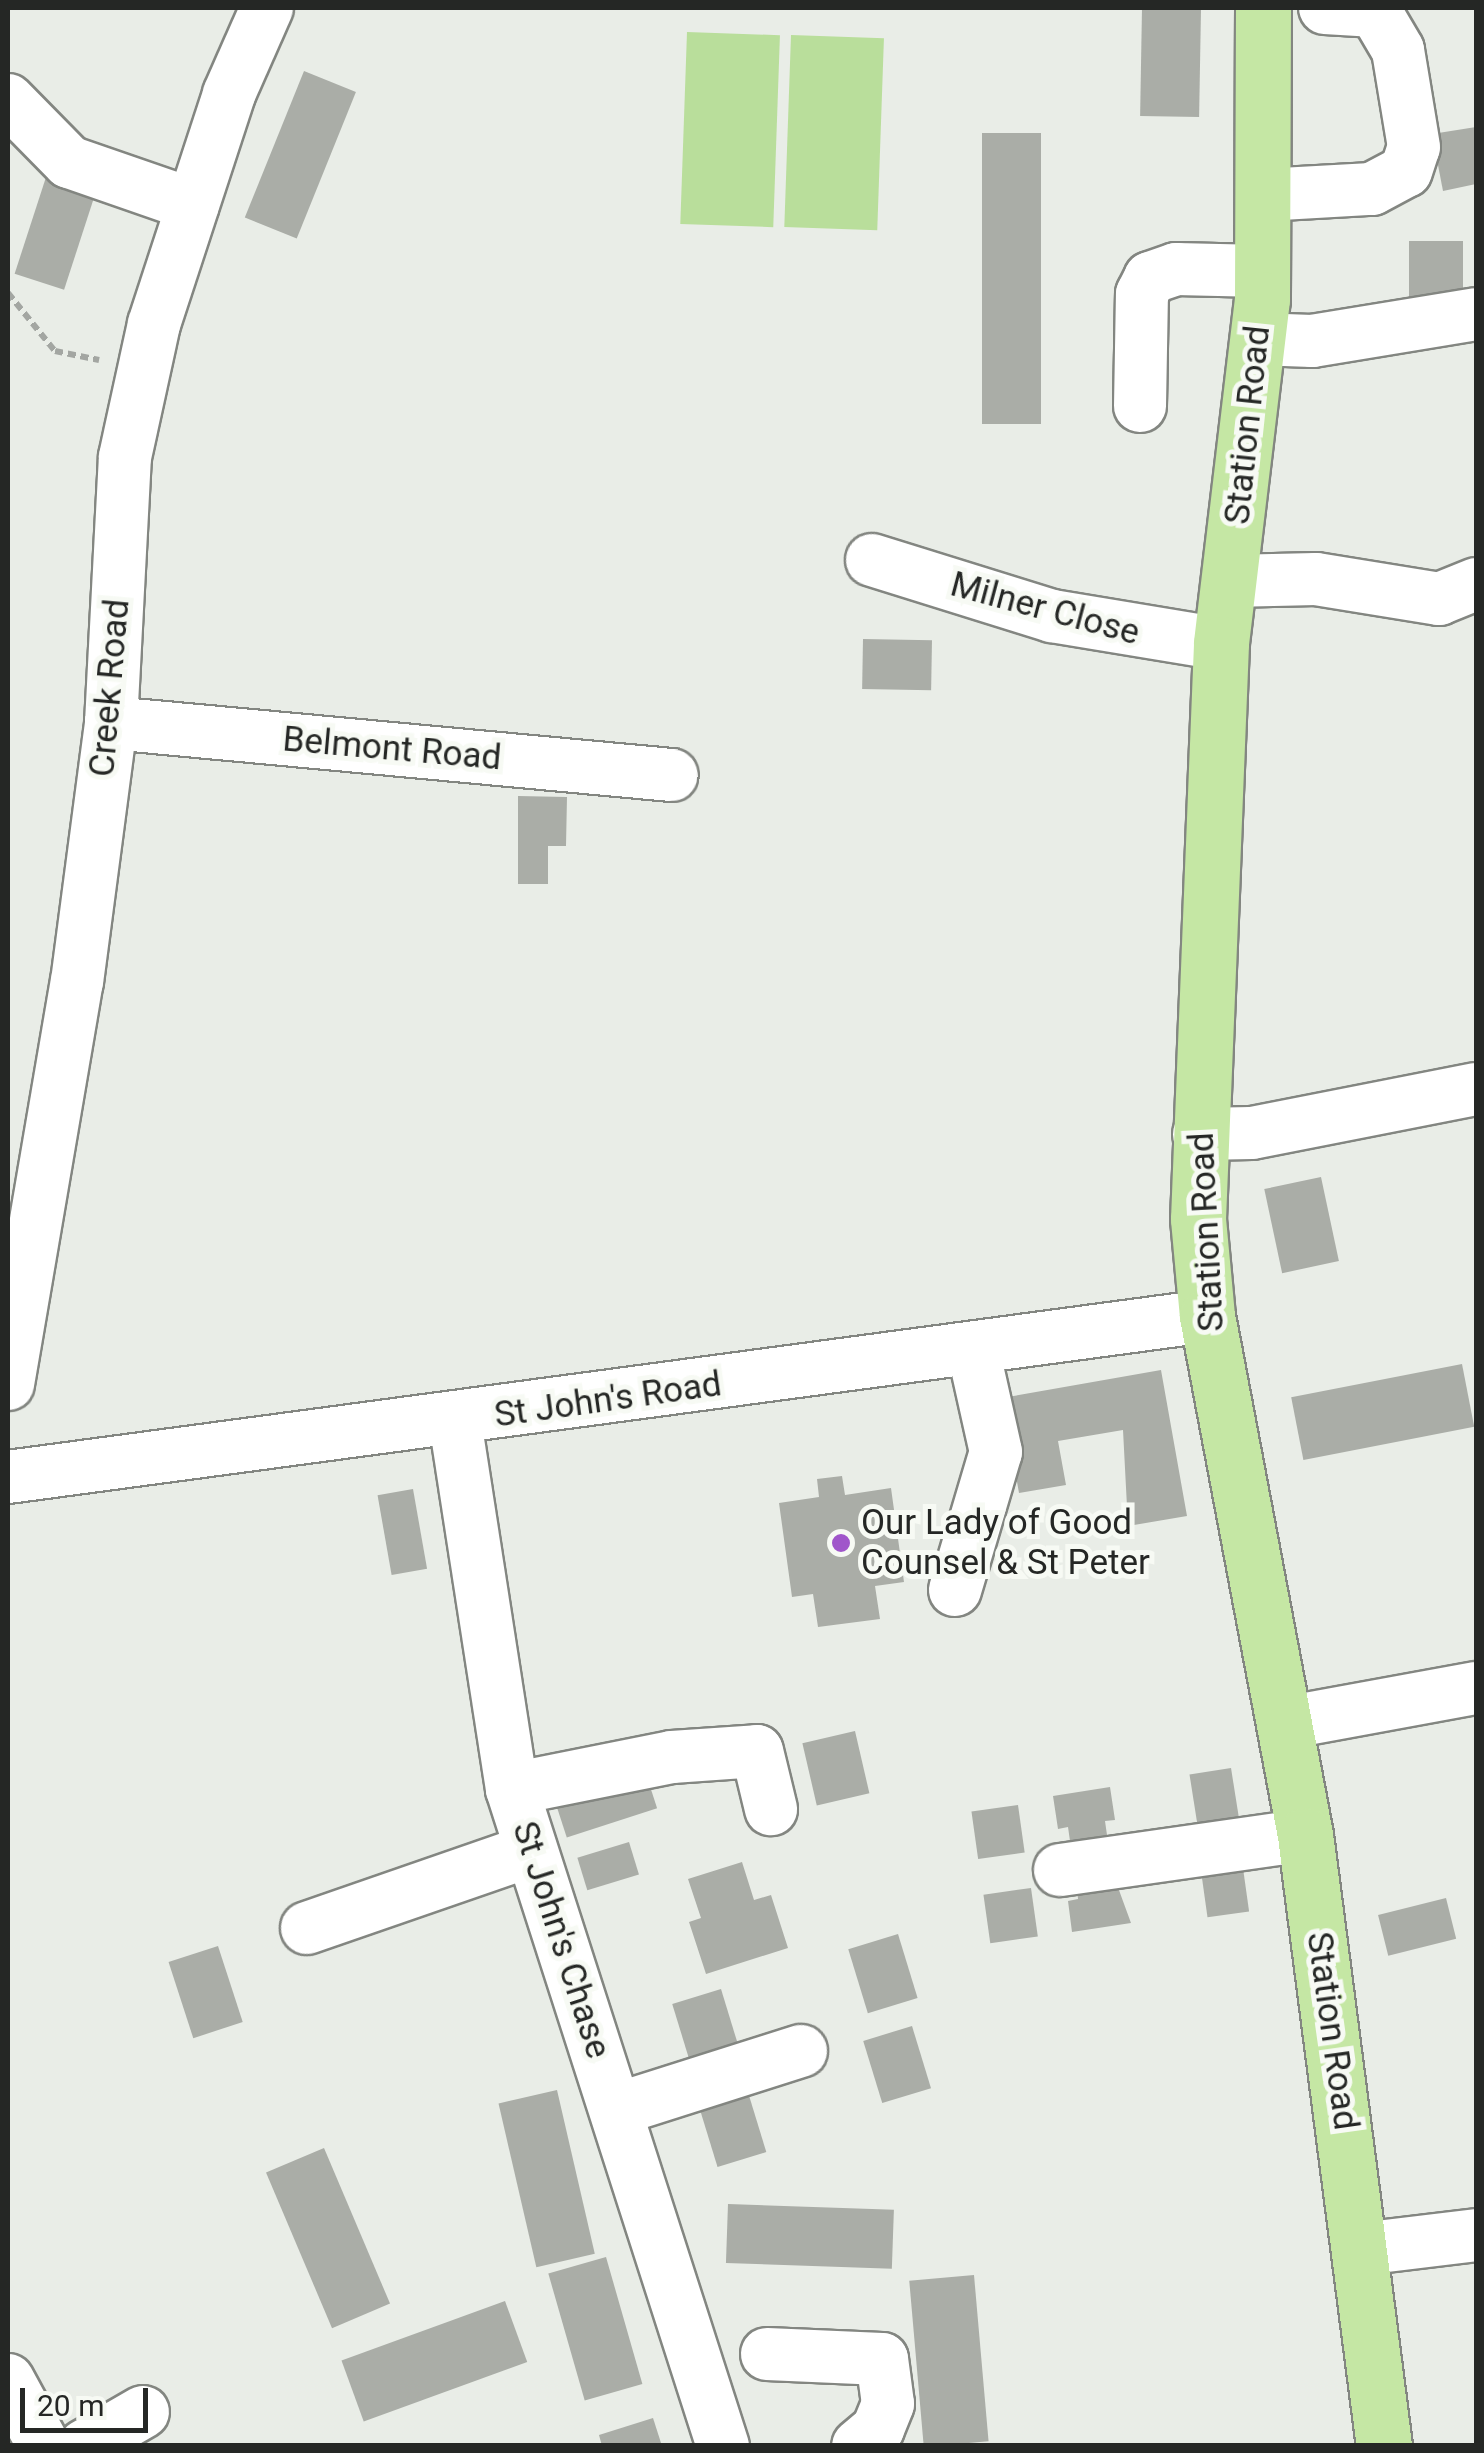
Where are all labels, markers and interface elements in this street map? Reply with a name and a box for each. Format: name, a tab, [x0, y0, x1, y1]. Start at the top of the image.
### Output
street label: Station Road	[1217, 324, 1279, 526]
street label: Milner Close	[946, 564, 1144, 654]
street label: Creek Road	[81, 597, 139, 779]
street label: Belmont Road	[281, 719, 503, 779]
street label: Station Road	[1181, 1131, 1233, 1333]
street label: St John's Road	[492, 1363, 724, 1437]
place label: Our Lady of Good Counsel & St Peter	[861, 1502, 1150, 1584]
marker: Our Lady of Good Counsel & St Peter	[830, 1532, 852, 1554]
street label: St John's Chase	[503, 1816, 619, 2064]
street label: Station Road	[1297, 1929, 1367, 2133]
scale bar	[25, 2368, 152, 2430]
text: 20 m	[37, 2388, 104, 2423]

